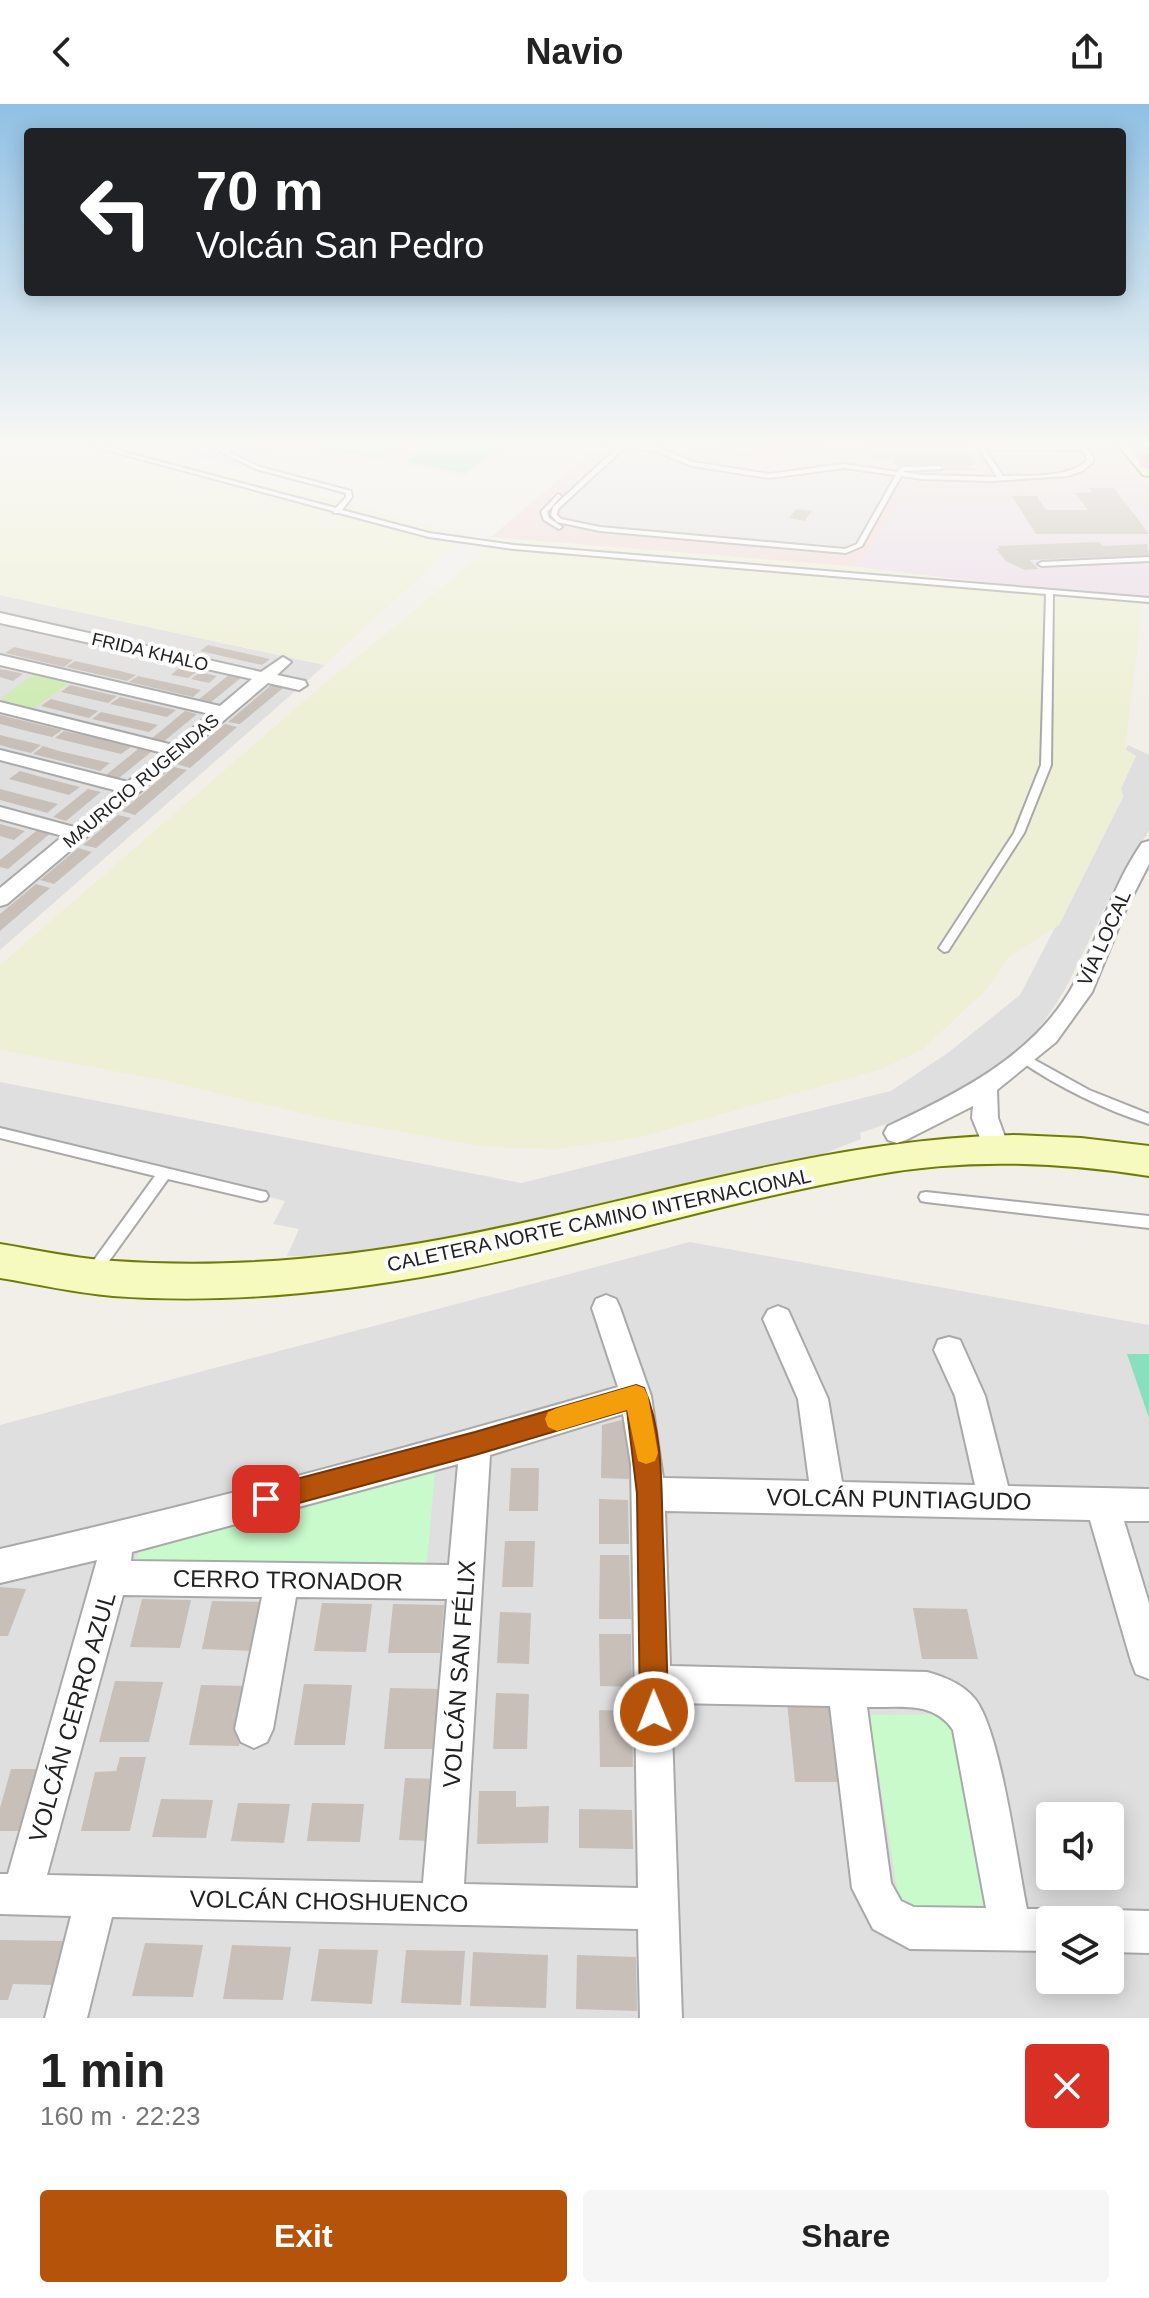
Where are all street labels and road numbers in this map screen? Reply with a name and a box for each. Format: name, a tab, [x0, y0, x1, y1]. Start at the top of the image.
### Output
street label: FRIDA KHALO	[90, 629, 210, 675]
street label: MAURICIO RUGENDAS	[59, 710, 223, 852]
street label: VÍA LOCAL	[1073, 887, 1135, 989]
street label: CALETERA NORTE CAMINO INTERNACIONAL	[385, 1164, 813, 1276]
street label: VOLCÁN PUNTIAGUDO	[766, 1483, 1032, 1515]
street label: VOLCÁN SAN FÉLIX	[438, 1559, 480, 1789]
street label: CERRO TRONADOR	[173, 1564, 403, 1596]
street label: VOLCÁN CERRO AZUL	[23, 1589, 121, 1845]
street label: VOLCÁN CHOSHUENCO	[189, 1885, 469, 1917]

